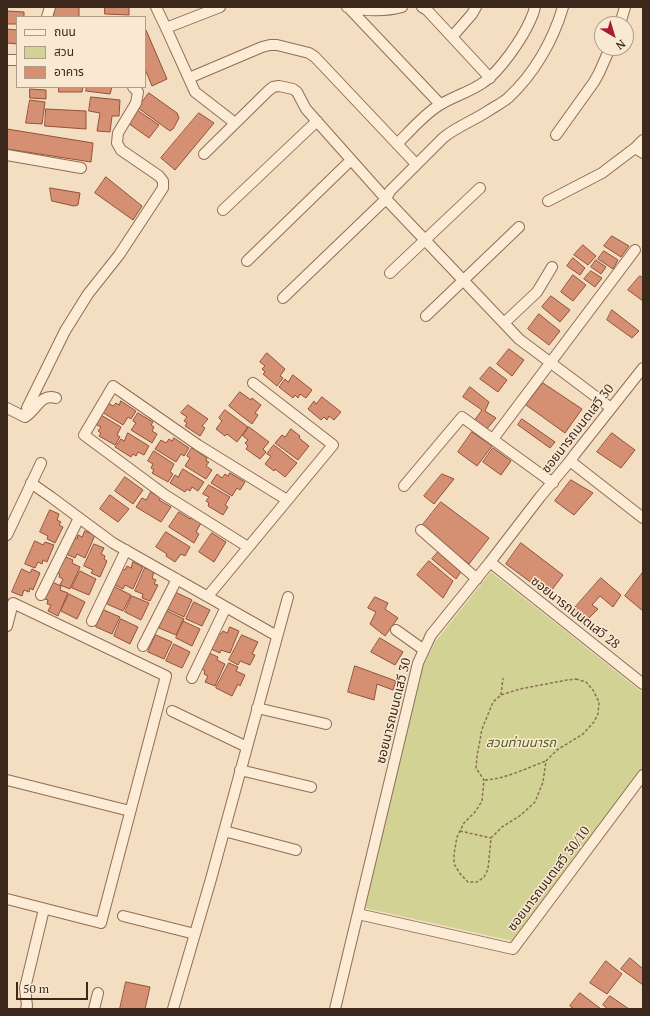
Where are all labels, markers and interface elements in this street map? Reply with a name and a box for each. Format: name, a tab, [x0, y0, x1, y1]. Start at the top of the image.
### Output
legend	[16, 16, 146, 88]
north arrow	[594, 16, 634, 56]
text: ถนน	[54, 24, 76, 39]
text: N	[613, 37, 628, 53]
text: สวน	[54, 44, 74, 59]
text: อาคาร	[54, 64, 84, 79]
street label: ซอยนารถมนตเสวี 30	[538, 381, 618, 477]
street label: ซอยนารถมนตเสวี 28	[527, 573, 623, 653]
street label: ซอยนารถมนตเสวี 30	[373, 656, 415, 766]
park label: สวนท่านนารถ	[486, 735, 556, 751]
street label: ซอยนารถมนตเสวี 30/10	[505, 824, 593, 934]
scale bar	[18, 974, 90, 1000]
text: 50 m	[23, 981, 49, 996]

